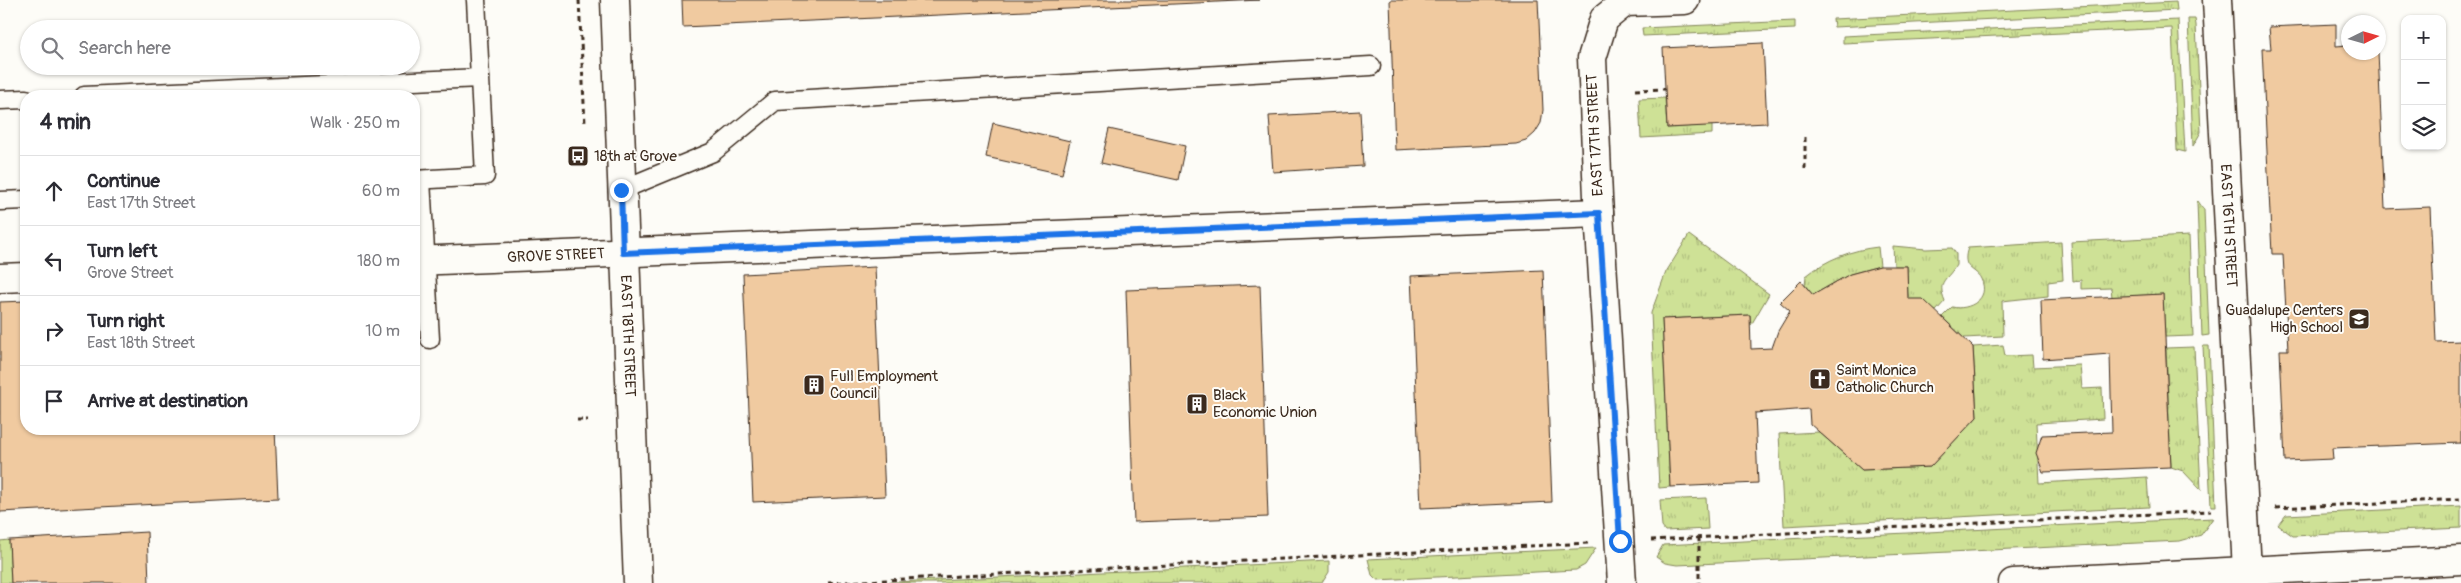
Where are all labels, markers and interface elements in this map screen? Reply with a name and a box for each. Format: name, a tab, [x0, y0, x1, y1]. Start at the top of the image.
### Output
north arrow	[2341, 15, 2386, 60]
map controls	[2401, 15, 2446, 150]
button: +	[2401, 15, 2446, 60]
search box	[20, 20, 420, 75]
icon: search	[38, 34, 66, 62]
text: Search here	[78, 36, 171, 60]
button: −	[2401, 60, 2446, 105]
street label: EAST 17TH STREET	[1582, 73, 1608, 197]
button: layers	[2401, 105, 2446, 150]
text: 4 min	[40, 109, 91, 136]
text: Walk · 250 m	[310, 113, 400, 133]
bus stop icon: 18th at Grove	[566, 144, 590, 168]
place label: 18th at Grove	[594, 147, 677, 166]
street label: EAST 16TH STREET	[2216, 164, 2242, 288]
text: Continue	[87, 169, 160, 193]
icon: ahead	[40, 177, 68, 205]
route end	[610, 179, 633, 202]
text: 60 m	[362, 181, 400, 201]
text: East 17th Street	[87, 193, 195, 213]
text: Turn left	[87, 239, 157, 263]
street label: GROVE STREET	[507, 244, 605, 267]
icon: left	[40, 247, 68, 275]
text: 180 m	[357, 251, 400, 271]
text: Grove Street	[87, 263, 174, 283]
street label: EAST 18TH STREET	[616, 274, 640, 397]
place label: Guadalupe Centers High School	[2225, 301, 2343, 337]
school or university icon: Guadalupe Centers High School	[2347, 307, 2371, 331]
text: Turn right	[87, 309, 165, 333]
icon: right	[40, 317, 68, 345]
text: 10 m	[365, 321, 400, 341]
text: East 18th Street	[87, 333, 195, 353]
place label: Saint Monica Catholic Church	[1836, 361, 1934, 397]
place label: Full Employment Council	[830, 367, 939, 403]
church icon: Saint Monica Catholic Church	[1808, 367, 1832, 391]
building icon: Full Employment Council	[802, 373, 826, 397]
place label: Black Economic Union	[1213, 386, 1317, 422]
icon: arrive	[40, 387, 68, 415]
text: Arrive at destination	[87, 389, 248, 413]
building icon: Black Economic Union	[1185, 392, 1209, 416]
route start	[1609, 530, 1632, 553]

